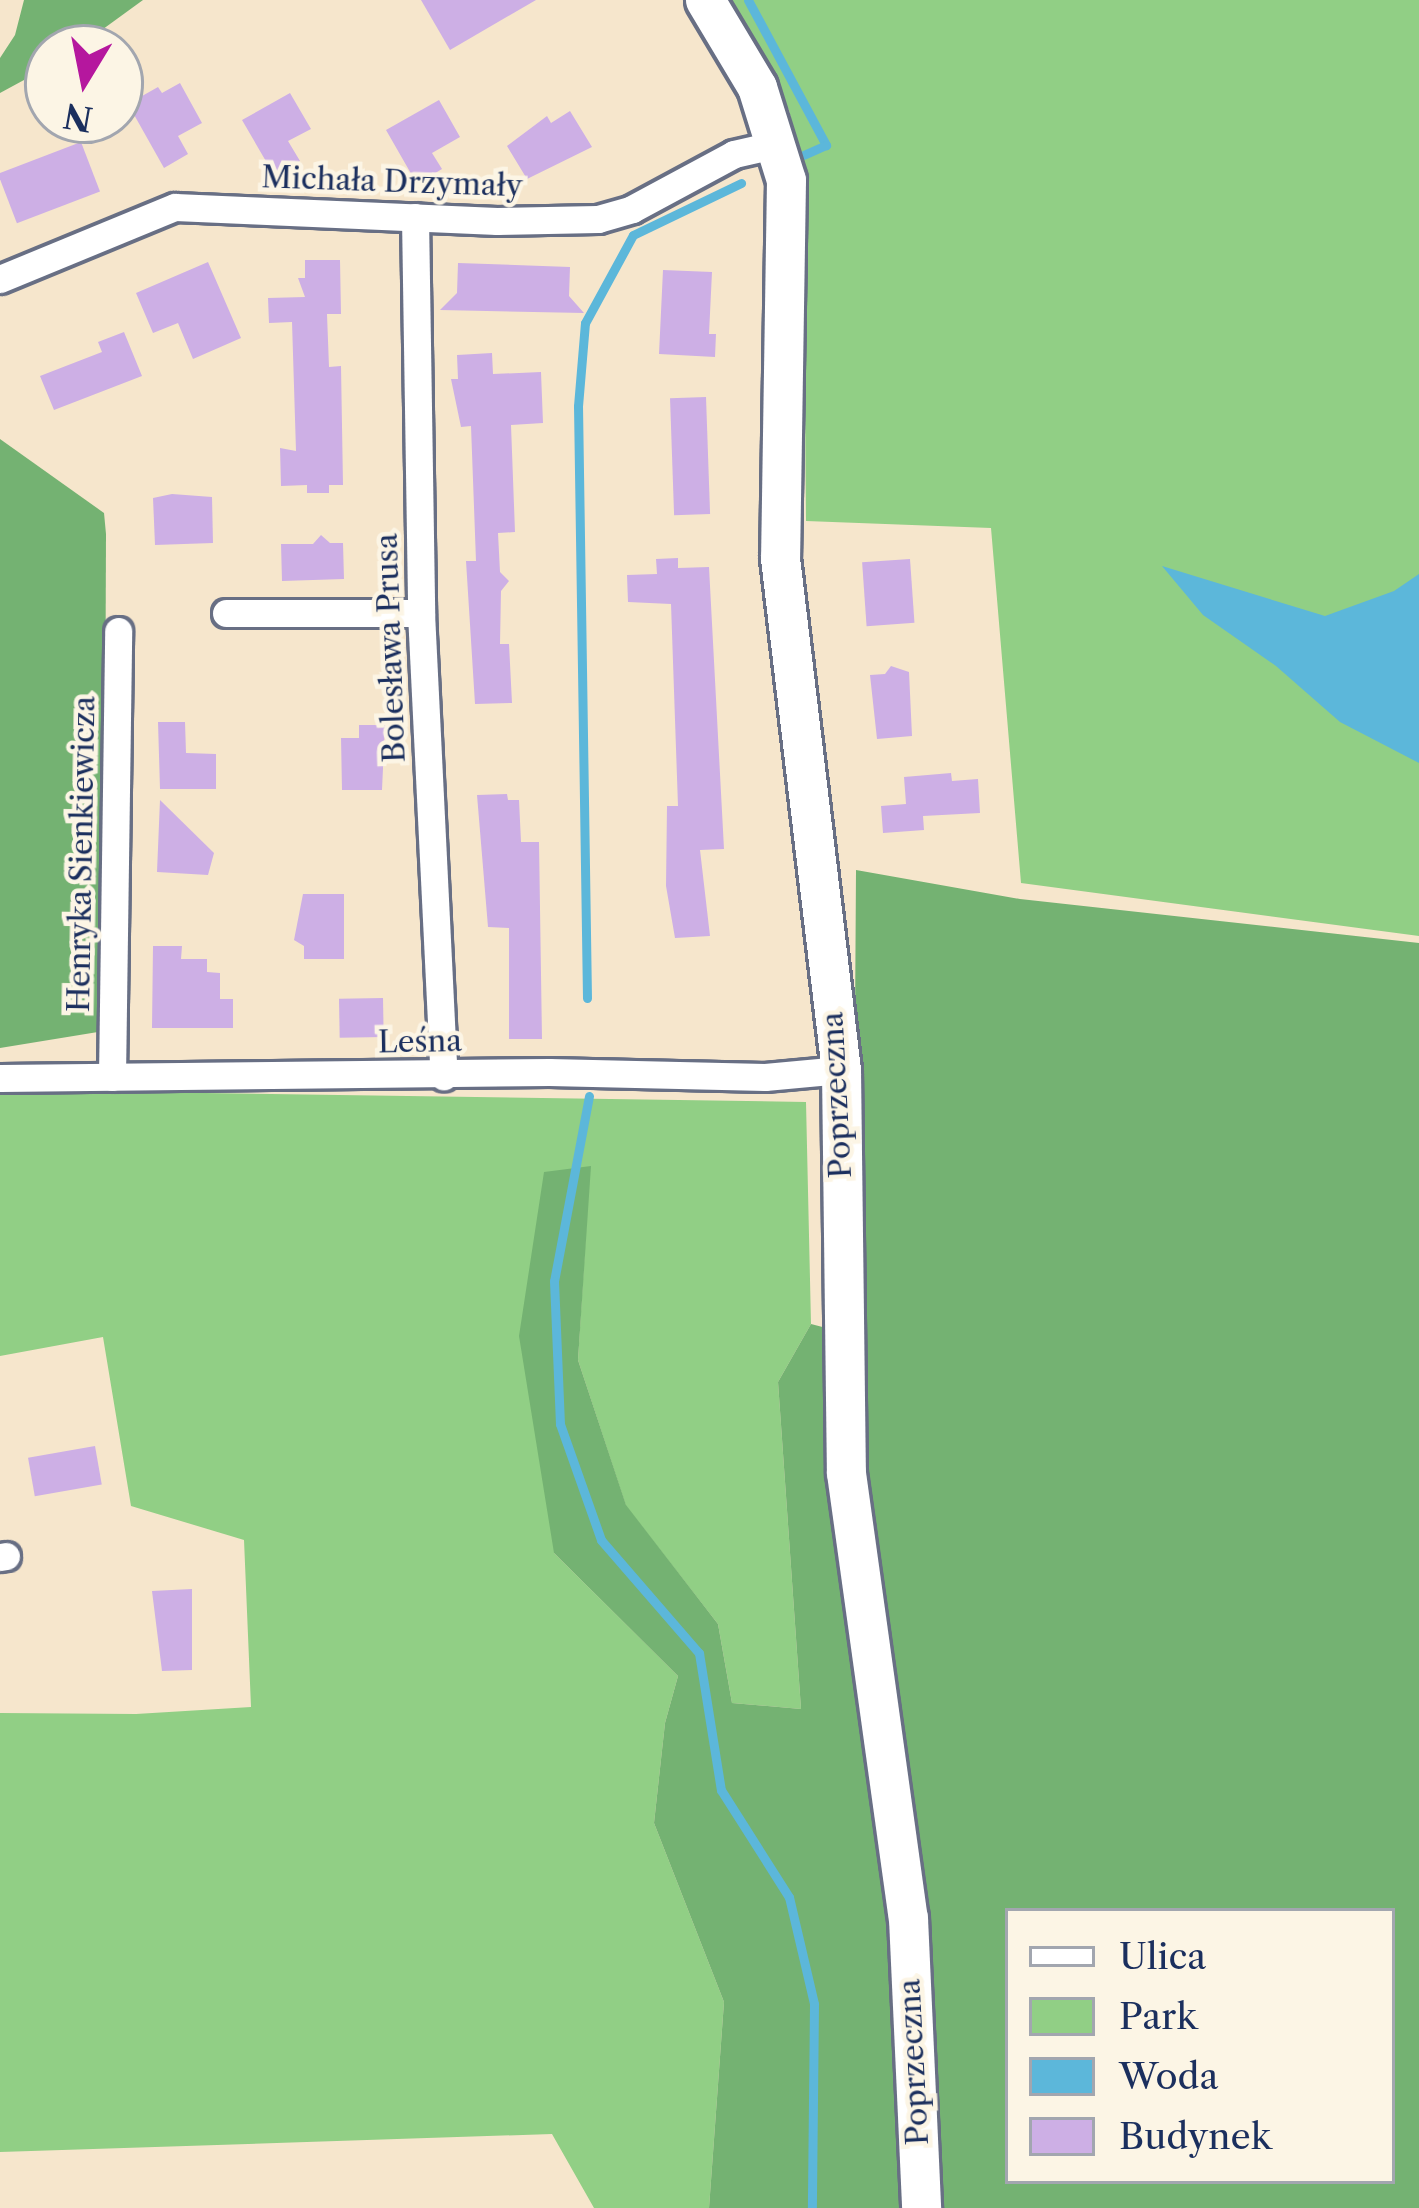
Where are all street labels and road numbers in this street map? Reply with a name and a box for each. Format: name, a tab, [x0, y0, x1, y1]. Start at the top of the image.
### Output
street label: Michała Drzymały	[261, 159, 523, 205]
street label: Bolesława Prusa	[369, 533, 413, 763]
street label: Henryka Sienkiewicza	[61, 695, 103, 1013]
street label: Poprzeczna	[815, 1011, 859, 1179]
street label: Leśna	[378, 1023, 462, 1061]
street label: Poprzeczna	[892, 1978, 936, 2146]

